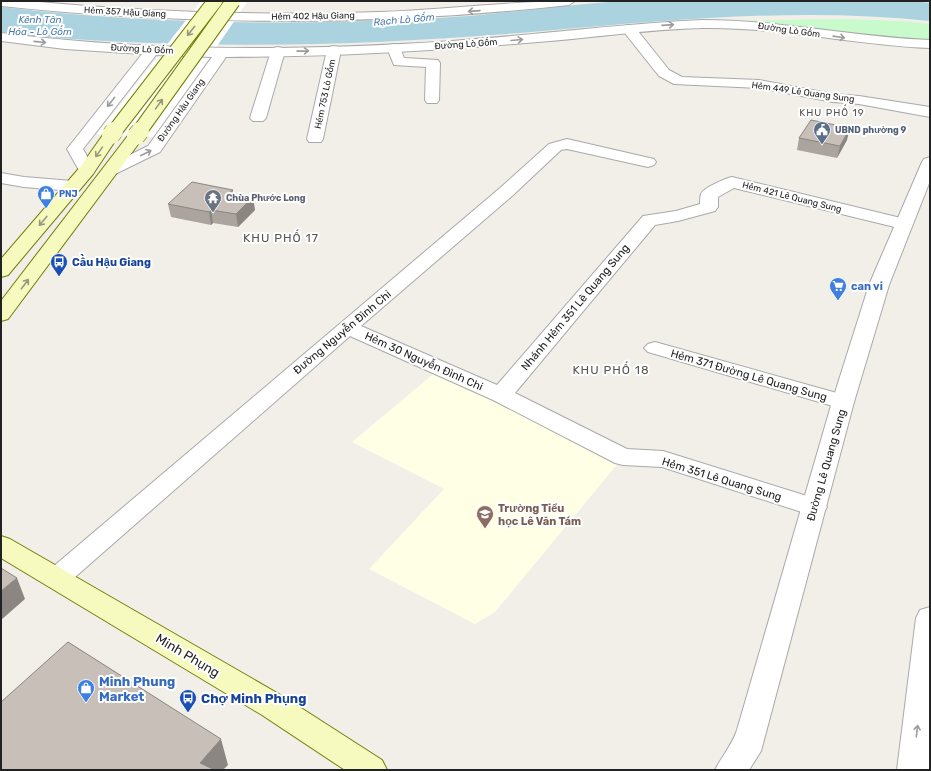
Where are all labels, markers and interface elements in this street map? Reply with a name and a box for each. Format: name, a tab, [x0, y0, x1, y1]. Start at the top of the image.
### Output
street label: Hẻm 357 Hậu Giang	[84, 5, 166, 19]
one-way arrow	[468, 7, 481, 14]
street label: Hẻm 402 Hậu Giang	[271, 10, 355, 22]
water label: Rạch Lò Gốm	[373, 10, 435, 29]
water label: Kênh Tân Hóa - Lò Gốm	[8, 14, 72, 38]
street label: Đường Lò Gốm	[757, 19, 821, 39]
one-way arrow	[661, 22, 674, 29]
one-way arrow	[186, 26, 195, 37]
one-way arrow	[832, 33, 845, 41]
street label: Đường Lò Gốm	[434, 35, 498, 51]
one-way arrow	[510, 37, 523, 44]
one-way arrow	[33, 38, 46, 46]
street label: Đường Lò Gốm	[110, 40, 174, 56]
one-way arrow	[296, 47, 309, 55]
street label: Hẻm 753 Lò Gốm	[311, 58, 337, 130]
street label: Đường Hậu Giang	[156, 77, 206, 143]
street label: Hẻm 449 Lê Quang Sung	[751, 80, 855, 104]
one-way arrow	[107, 97, 116, 108]
one-way arrow	[154, 99, 163, 110]
district label: KHU PHỐ 19	[799, 104, 865, 119]
public building icon: UBND phường 9	[812, 120, 832, 145]
place label: UBND phường 9	[835, 125, 907, 136]
one-way arrow	[95, 147, 103, 158]
one-way arrow	[140, 149, 152, 156]
street label: Hẻm 421 Lê Quang Sung	[741, 180, 843, 214]
shop icon: PNJ	[36, 184, 56, 209]
temple icon: Chùa Phước Long	[203, 188, 223, 213]
place label: PNJ	[59, 189, 78, 199]
place label: Chùa Phước Long	[226, 193, 306, 204]
one-way arrow	[39, 215, 48, 226]
district label: KHU PHỐ 17	[243, 229, 319, 245]
street label: Nhánh Hẻm 351 Lê Quang Sung	[519, 241, 632, 373]
bus stop icon: Cầu Hậu Giang	[49, 252, 69, 277]
place label: Cầu Hậu Giang	[72, 254, 151, 269]
supermarket icon: can vi	[828, 276, 848, 301]
one-way arrow	[21, 279, 30, 290]
place label: can vi	[851, 280, 883, 293]
street label: Đường Nguyễn Đình Chi	[291, 287, 394, 377]
street label: Hẻm 30 Nguyễn Đình Chi	[363, 329, 485, 393]
street label: Hẻm 371 Đường Lê Quang Sung	[669, 347, 829, 404]
district label: KHU PHỐ 18	[572, 361, 650, 377]
street label: Đường Lê Quang Sung	[804, 408, 849, 523]
street label: Hẻm 351 Lê Quang Sung	[660, 455, 783, 504]
place label: Trường Tiểu học Lê Văn Tám	[498, 502, 581, 528]
school or university icon: Trường Tiểu học Lê Văn Tám	[475, 504, 495, 529]
street label: Minh Phụng	[153, 631, 222, 681]
place label: Minh Phung Market	[99, 674, 175, 704]
shop icon: Minh Phung Market	[76, 678, 96, 703]
bus stop icon: Chợ Minh Phụng	[178, 688, 198, 713]
place label: Chợ Minh Phụng	[201, 691, 306, 706]
one-way arrow	[913, 725, 921, 738]

